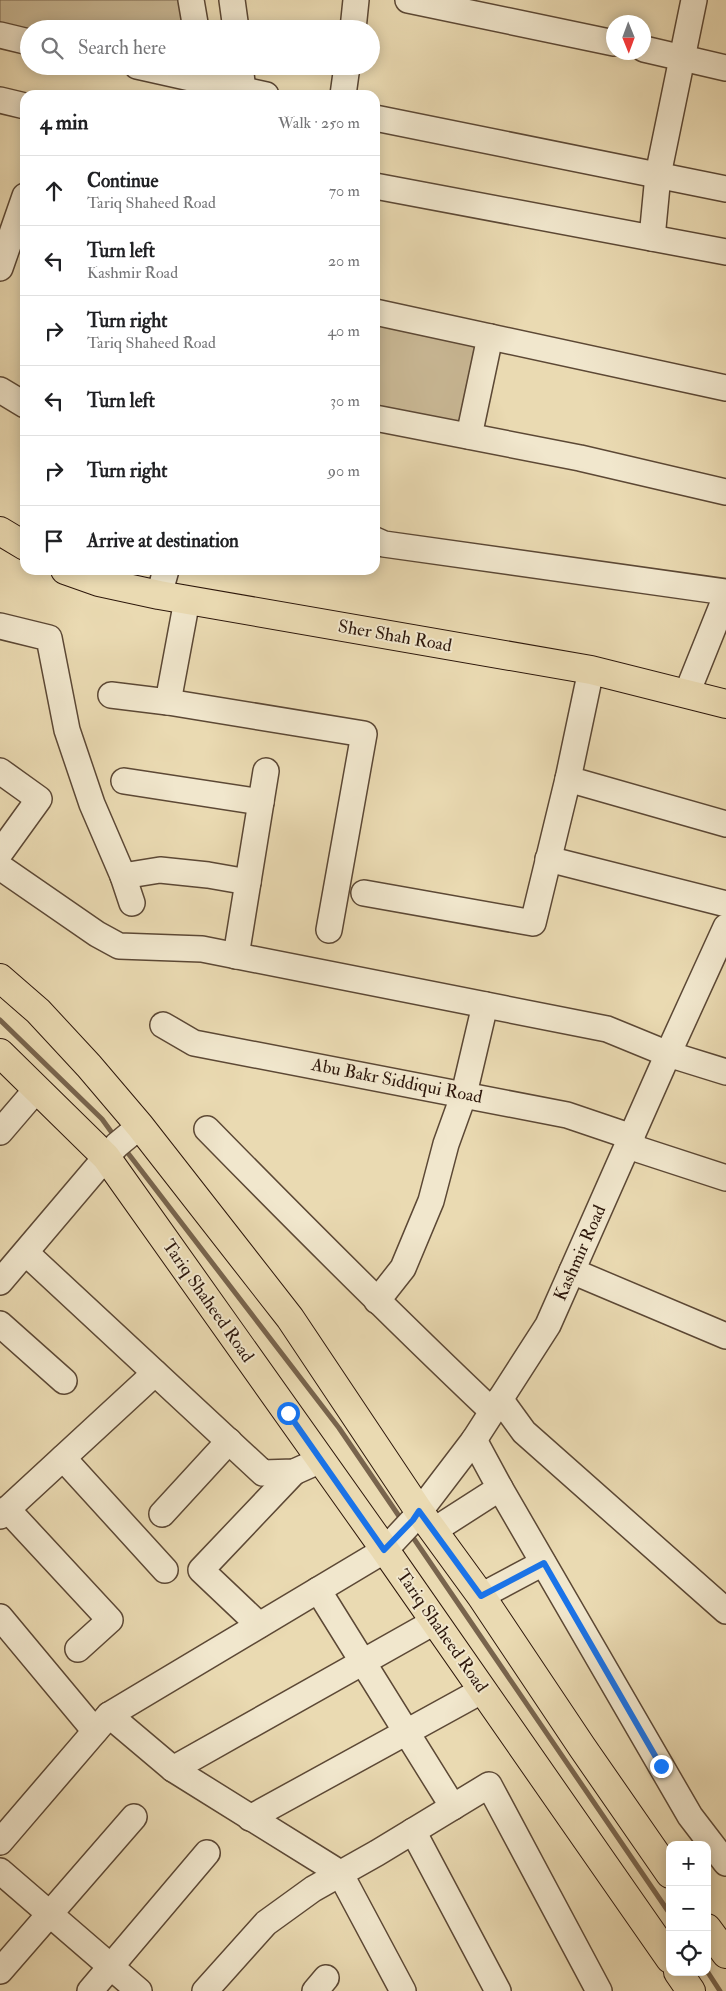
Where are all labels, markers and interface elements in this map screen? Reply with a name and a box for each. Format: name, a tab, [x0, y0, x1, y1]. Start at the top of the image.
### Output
north arrow	[606, 15, 651, 60]
search box	[20, 20, 380, 75]
icon: search	[38, 34, 66, 62]
text: Search here	[78, 36, 166, 60]
text: 4 min	[40, 109, 88, 136]
text: Walk · 250 m	[278, 113, 360, 133]
text: Continue	[87, 169, 158, 193]
icon: ahead	[40, 177, 68, 205]
text: 70 m	[329, 181, 360, 201]
text: Tariq Shaheed Road	[87, 193, 216, 213]
text: Turn left	[87, 239, 155, 263]
icon: left	[40, 247, 68, 275]
text: 20 m	[328, 251, 360, 271]
text: Kashmir Road	[87, 263, 178, 283]
text: Turn right	[87, 309, 167, 333]
icon: right	[40, 317, 68, 345]
text: 40 m	[327, 321, 360, 341]
text: Tariq Shaheed Road	[87, 333, 216, 353]
icon: left	[40, 387, 68, 415]
text: Turn left	[87, 389, 155, 413]
text: 30 m	[330, 391, 360, 411]
icon: right	[40, 457, 68, 485]
text: Turn right	[87, 459, 167, 483]
text: 90 m	[328, 461, 360, 481]
icon: arrive	[40, 527, 68, 555]
text: Arrive at destination	[87, 529, 239, 553]
street label: Sher Shah Road	[336, 615, 454, 657]
street label: Abu Bakr Siddiqui Road	[309, 1053, 485, 1109]
street label: Kashmir Road	[549, 1201, 611, 1304]
street label: Tariq Shaheed Road	[157, 1235, 259, 1367]
route start	[277, 1402, 300, 1425]
street label: Tariq Shaheed Road	[391, 1565, 493, 1697]
route end	[650, 1755, 673, 1778]
map controls	[666, 1841, 711, 1976]
button: +	[666, 1841, 711, 1886]
button: −	[666, 1886, 711, 1931]
button: locate	[666, 1931, 711, 1976]

